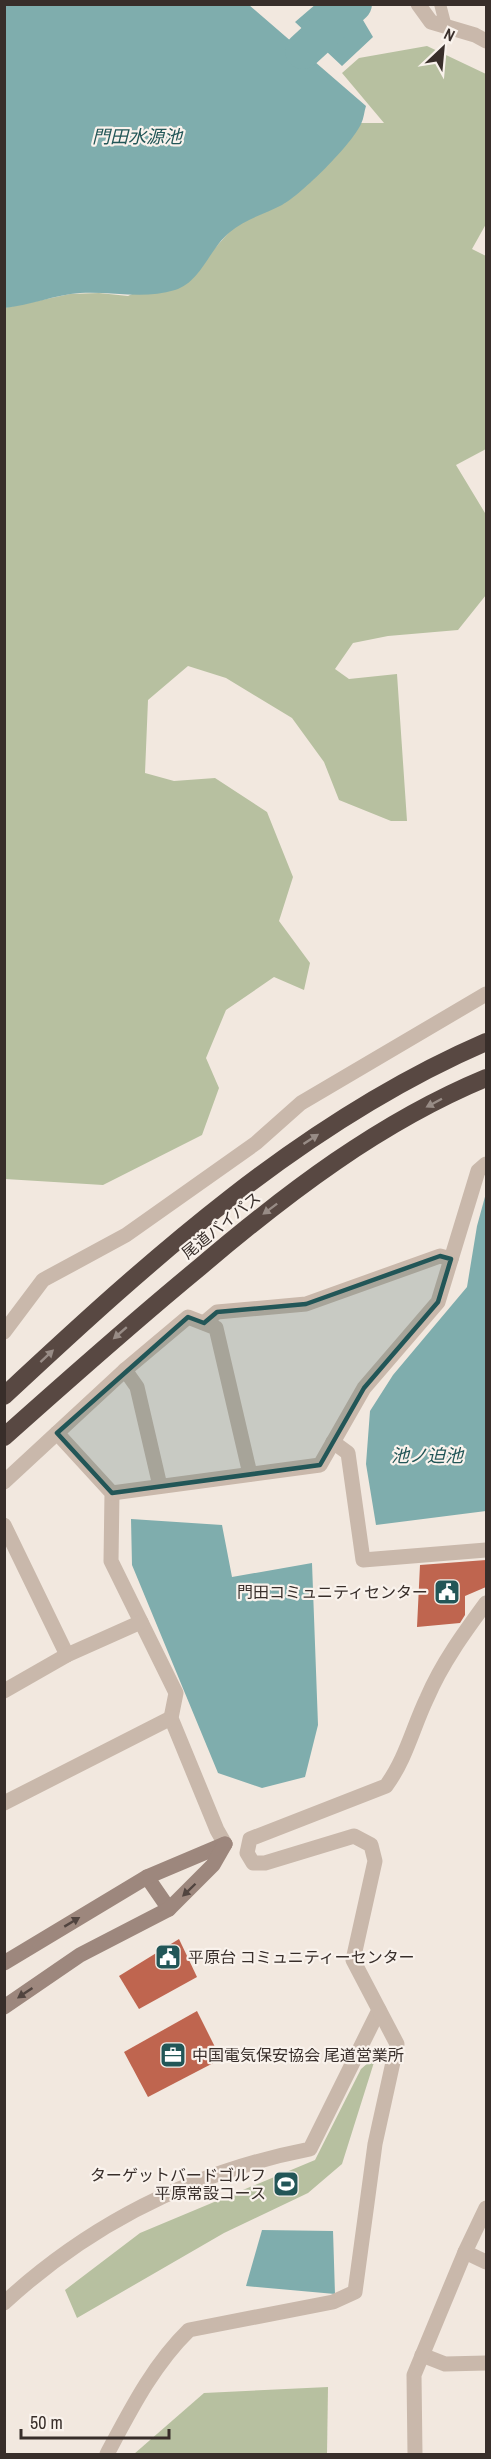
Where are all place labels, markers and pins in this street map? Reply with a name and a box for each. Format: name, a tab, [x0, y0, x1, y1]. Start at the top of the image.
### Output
public building icon: 門田コミュニティセンター	[432, 1577, 462, 1607]
place label: 門田コミュニティセンター	[237, 1581, 428, 1603]
public building icon: 平原台 コミュニティーセンター	[153, 1942, 183, 1972]
place label: 平原台 コミュニティーセンター	[188, 1946, 415, 1968]
office icon: 中国電気保安協会 尾道営業所	[158, 2040, 188, 2070]
place label: 中国電気保安協会 尾道営業所	[192, 2044, 404, 2066]
place label: ターゲットバードゴルフ 平原常設コース	[90, 2164, 266, 2204]
sports icon: ターゲットバードゴルフ 平原常設コース	[271, 2169, 301, 2199]

